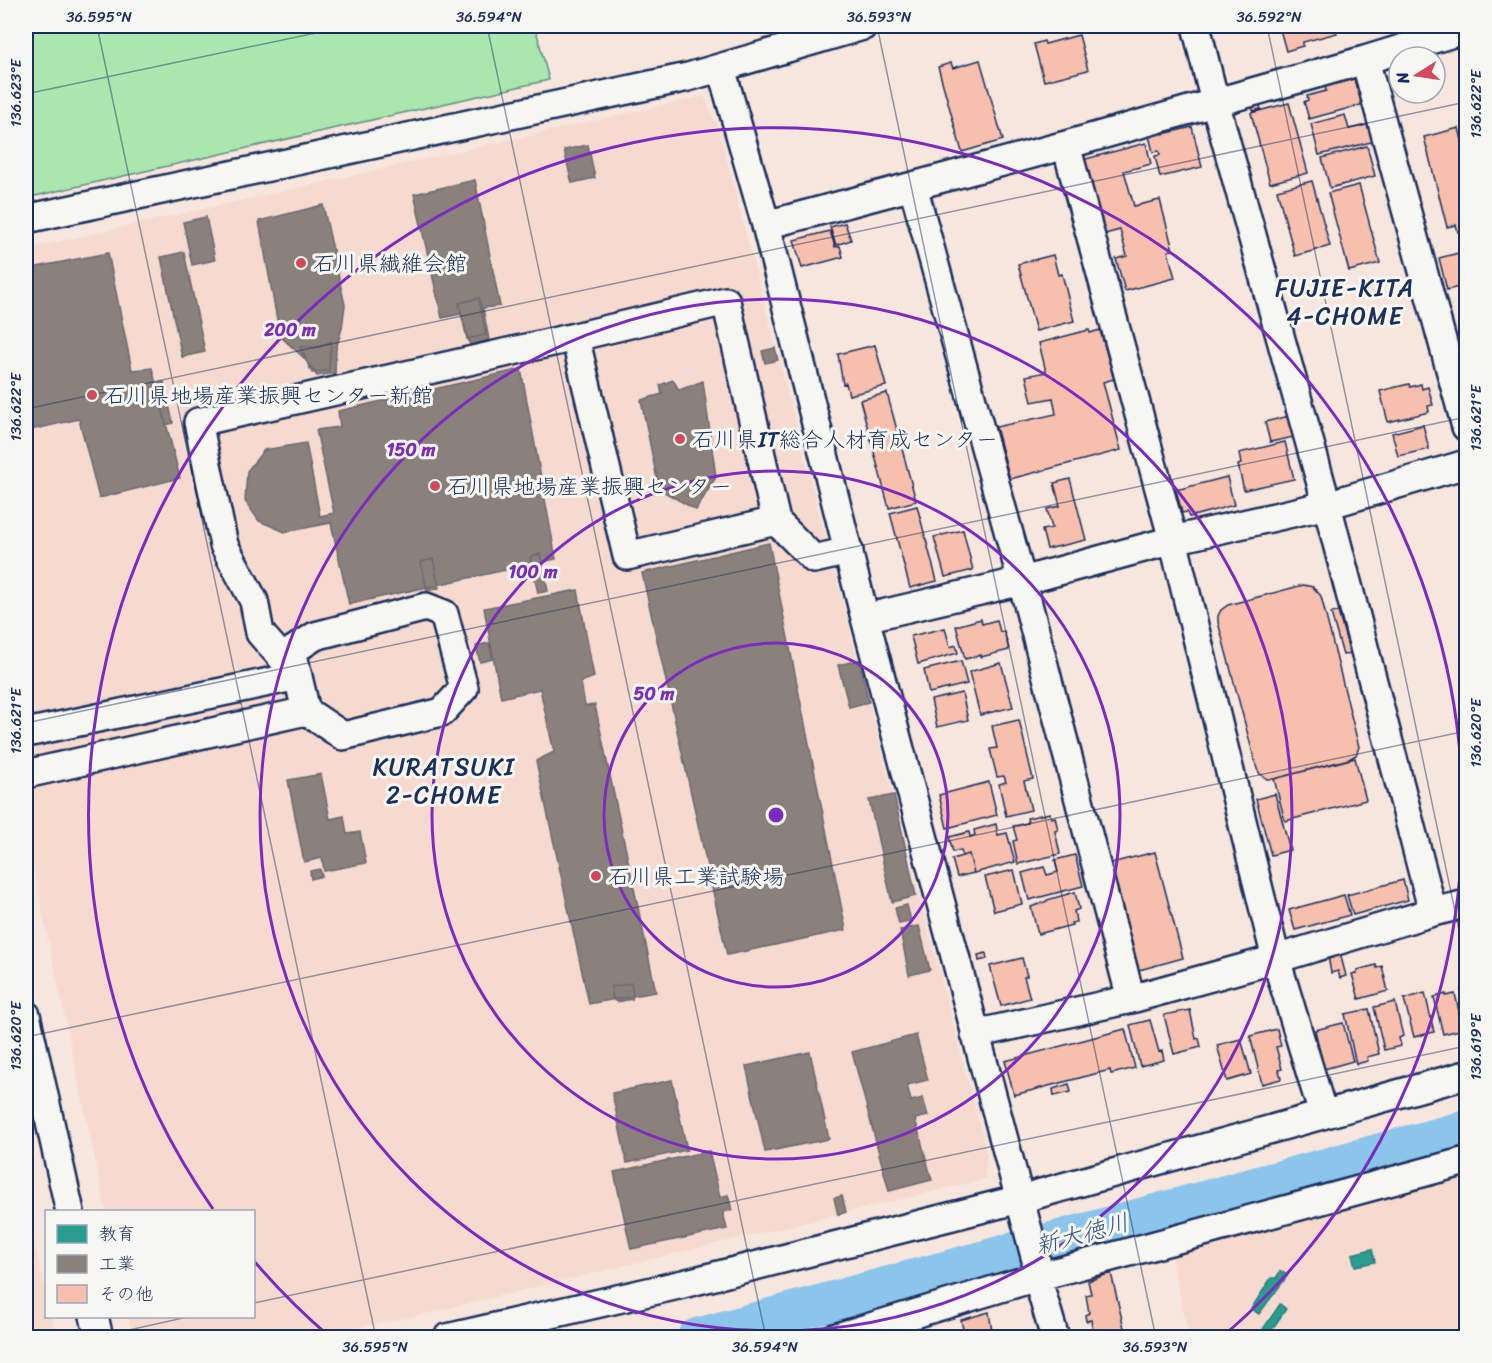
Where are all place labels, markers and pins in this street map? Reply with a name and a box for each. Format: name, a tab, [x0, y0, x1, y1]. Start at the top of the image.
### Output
place label: 石川県繊維会館	[313, 244, 467, 283]
marker: 石川県繊維会館	[294, 256, 308, 270]
place label: 石川県地場産業振興センター新館	[104, 376, 433, 415]
marker: 石川県地場産業振興センター新館	[85, 388, 99, 402]
place label: 石川県IT総合人材育成センター	[692, 420, 998, 459]
marker: 石川県IT総合人材育成センター	[673, 432, 687, 446]
place label: 石川県地場産業振興センター	[447, 467, 732, 506]
marker: 石川県地場産業振興センター	[428, 479, 442, 493]
centre of rings	[766, 805, 786, 825]
place label: 石川県工業試験場	[608, 857, 784, 896]
marker: 石川県工業試験場	[589, 869, 603, 883]

